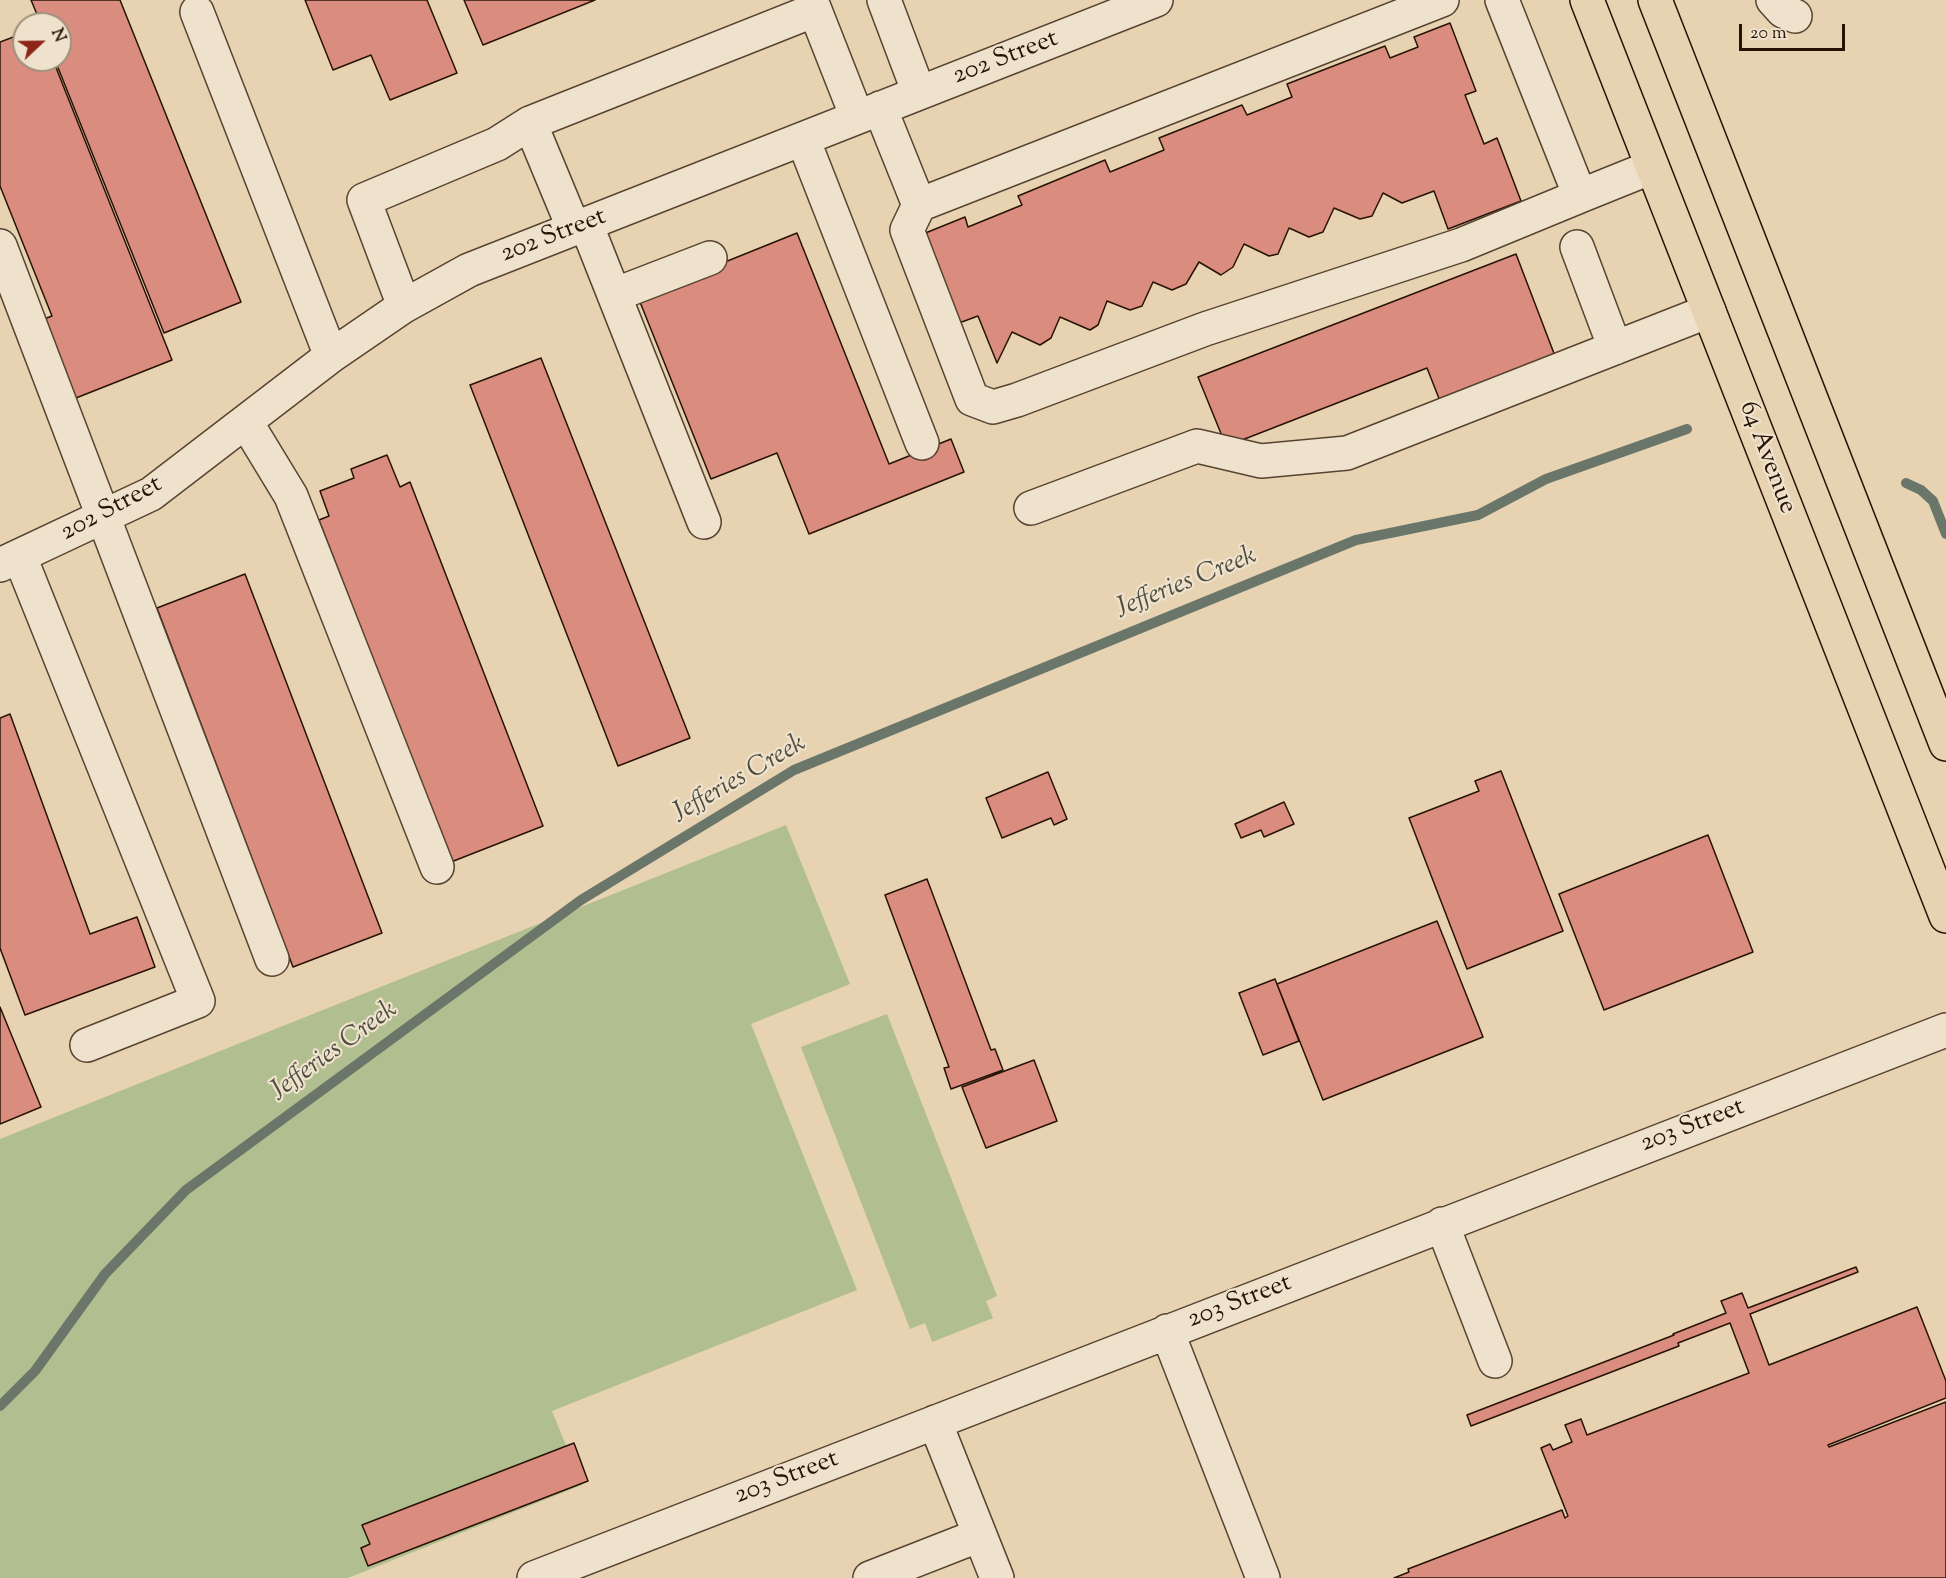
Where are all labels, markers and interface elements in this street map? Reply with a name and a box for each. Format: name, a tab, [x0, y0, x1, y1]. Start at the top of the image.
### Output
north arrow	[12, 12, 72, 72]
scale bar	[1742, 12, 1848, 50]
text: 20 m	[1750, 21, 1787, 47]
street label: 202 Street	[949, 25, 1063, 93]
text: N	[44, 26, 70, 46]
street label: 202 Street	[497, 203, 611, 271]
street label: 64 Avenue	[1730, 397, 1802, 519]
street label: 202 Street	[56, 470, 168, 550]
water label: Jefferies Creek	[1112, 541, 1262, 627]
water label: Jefferies Creek	[668, 729, 812, 831]
water label: Jefferies Creek	[265, 995, 405, 1109]
street label: 203 Street	[1636, 1093, 1750, 1161]
street label: 203 Street	[1183, 1269, 1297, 1337]
street label: 203 Street	[730, 1445, 844, 1513]

